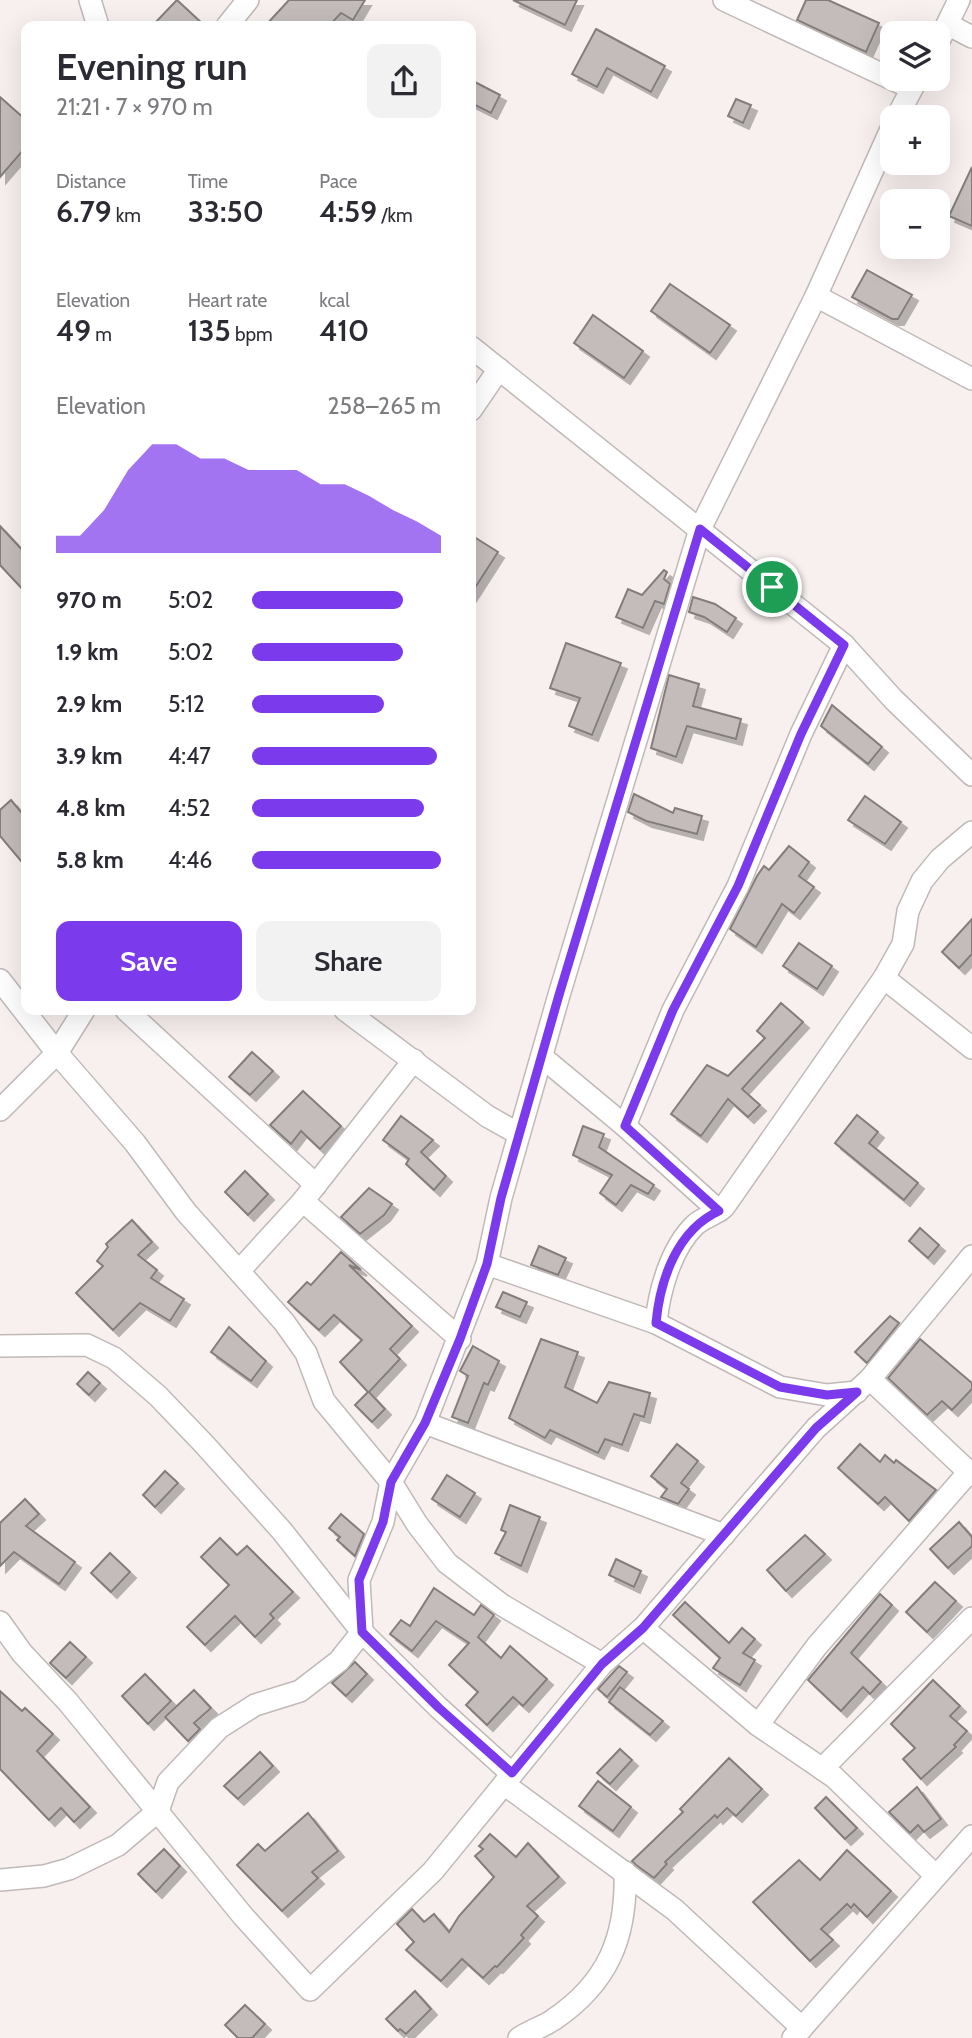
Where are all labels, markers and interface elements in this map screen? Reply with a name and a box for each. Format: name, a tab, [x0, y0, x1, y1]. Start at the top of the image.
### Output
map controls	[880, 21, 950, 259]
button: layers	[880, 21, 950, 91]
text: Evening run	[56, 43, 248, 90]
button: share	[367, 44, 441, 118]
text: 21:21 · 7 × 970 m	[56, 93, 213, 121]
button: +	[880, 105, 950, 175]
text: Distance	[56, 170, 126, 193]
text: Time	[188, 170, 228, 193]
text: Pace	[319, 170, 357, 193]
button: −	[880, 189, 950, 259]
text: 6.79	[56, 193, 112, 230]
text: 33:50	[188, 193, 264, 230]
text: 4:59	[319, 193, 377, 230]
text: km	[112, 204, 141, 227]
text: /km	[377, 204, 413, 227]
text: Elevation	[56, 289, 130, 312]
text: Heart rate	[188, 289, 267, 312]
text: kcal	[319, 289, 350, 312]
text: 49	[56, 312, 91, 349]
text: 135	[188, 312, 231, 349]
text: 410	[319, 312, 369, 349]
text: m	[91, 323, 112, 346]
text: bpm	[231, 323, 273, 346]
text: Elevation	[56, 392, 146, 420]
text: 258–265 m	[328, 392, 441, 420]
pin	[742, 557, 802, 617]
icon: arrive	[753, 568, 791, 606]
text: 970 m	[56, 586, 122, 614]
text: 5:02	[168, 586, 213, 614]
text: 1.9 km	[56, 638, 119, 666]
text: 5:02	[168, 638, 213, 666]
text: 2.9 km	[56, 690, 122, 718]
text: 5:12	[168, 690, 205, 718]
text: 3.9 km	[56, 742, 122, 770]
text: 4:47	[168, 742, 211, 770]
text: 4.8 km	[56, 794, 126, 822]
text: 4:52	[168, 794, 211, 822]
text: 5.8 km	[56, 846, 124, 874]
text: 4:46	[168, 846, 212, 874]
button: Save	[56, 921, 242, 1001]
button: Share	[256, 921, 441, 1001]

